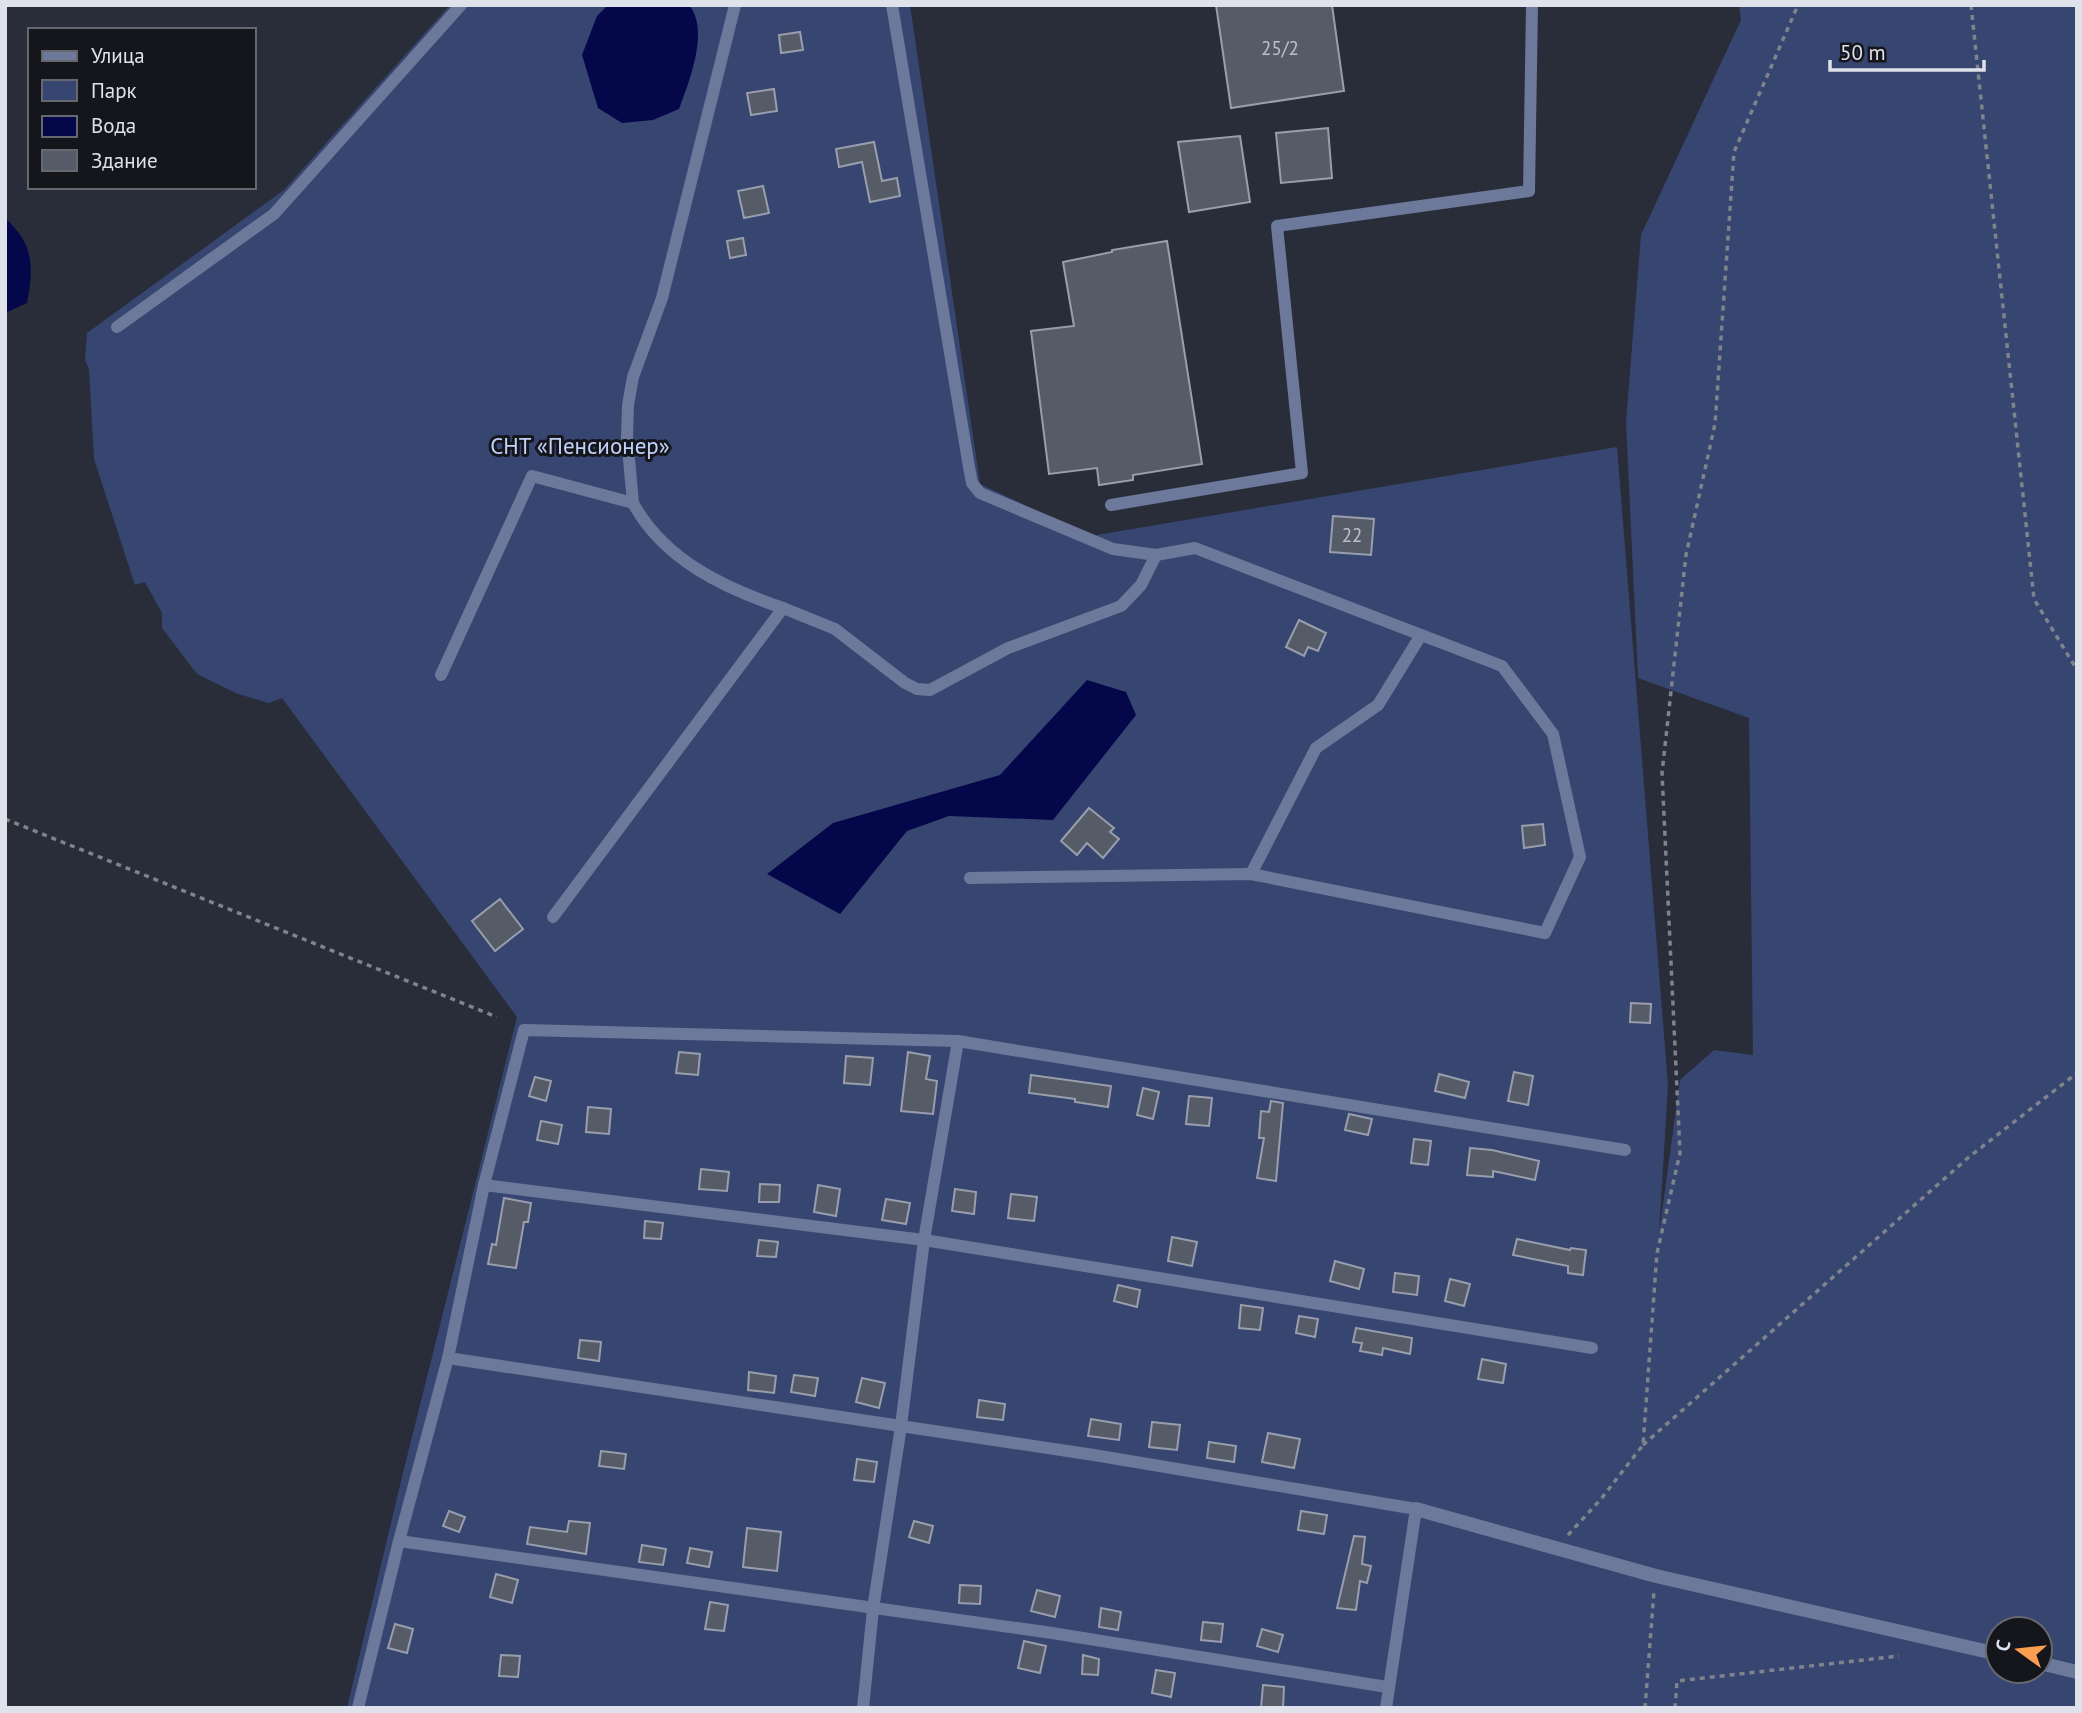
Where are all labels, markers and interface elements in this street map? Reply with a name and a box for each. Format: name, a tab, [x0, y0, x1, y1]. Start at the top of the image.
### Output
legend	[28, 28, 256, 189]
scale bar	[1830, 28, 1984, 72]
house number: 25/2	[1261, 36, 1299, 60]
text: 50 m	[1840, 39, 1886, 66]
text: Улица	[91, 42, 145, 69]
text: Парк	[91, 77, 137, 104]
text: Вода	[91, 112, 136, 139]
text: Здание	[91, 147, 158, 174]
park label: СНТ «Пенсионер»	[490, 431, 670, 460]
house number: 22	[1342, 523, 1362, 547]
north arrow	[1984, 1615, 2054, 1685]
text: С	[1990, 1637, 2016, 1654]

